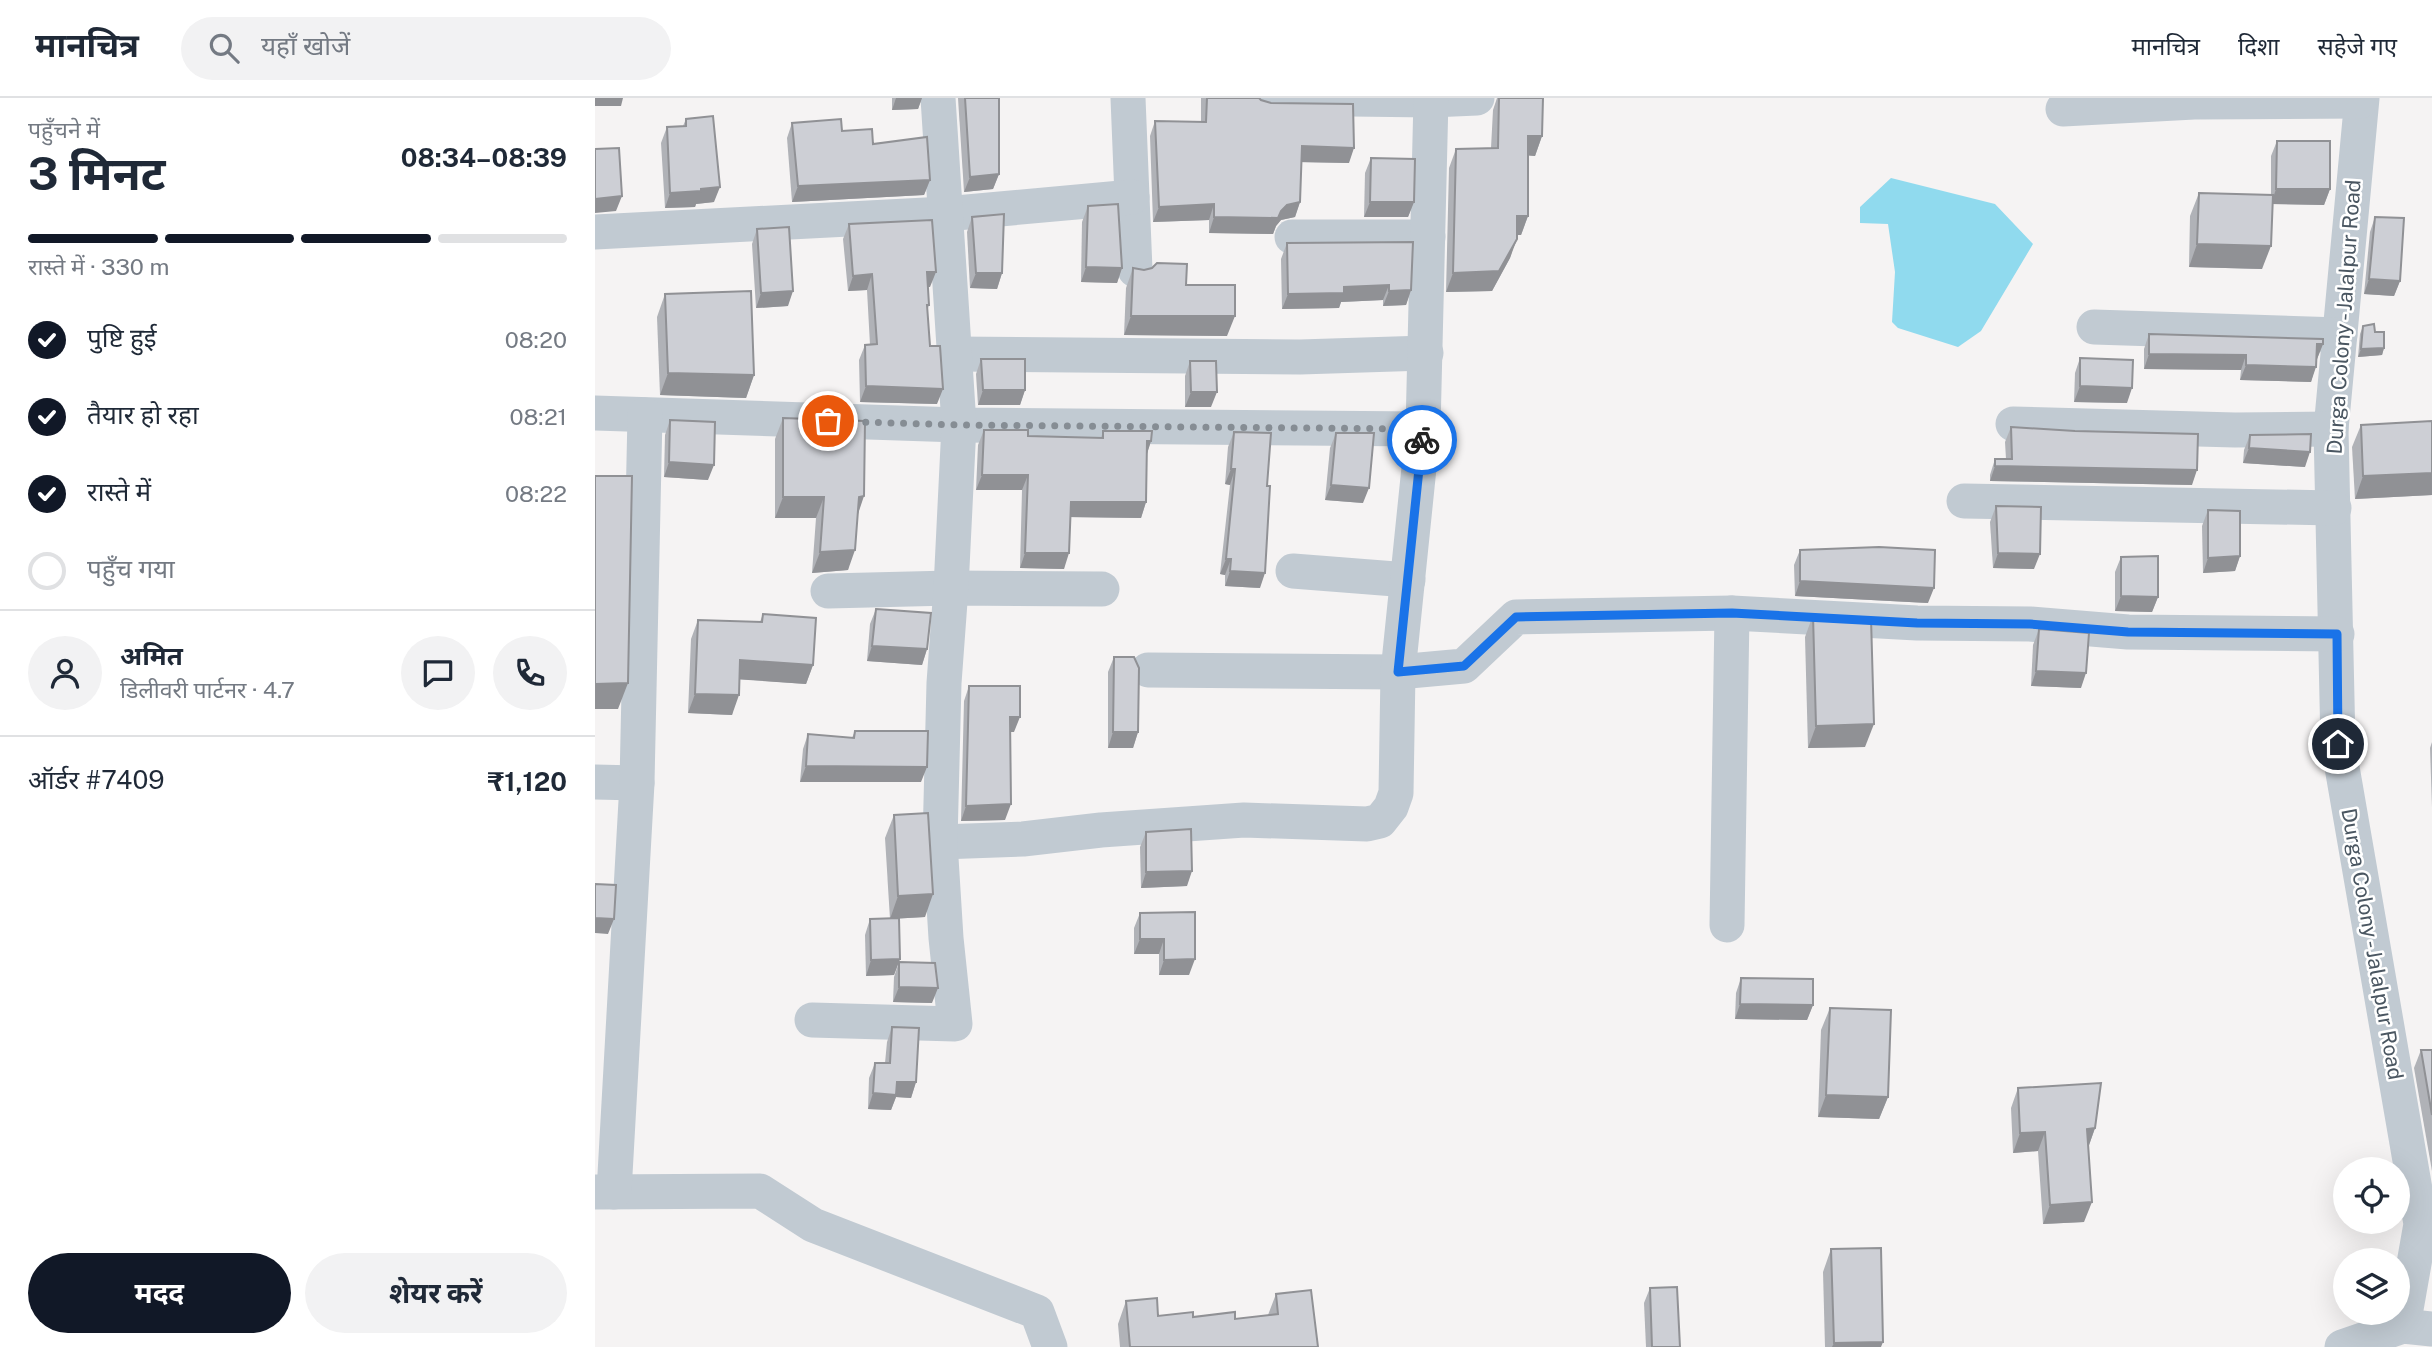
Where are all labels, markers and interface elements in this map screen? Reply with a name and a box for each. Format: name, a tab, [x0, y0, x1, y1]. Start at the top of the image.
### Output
search box	[181, 17, 671, 80]
text: मानचित्र	[35, 26, 139, 64]
icon: search	[205, 29, 243, 67]
text: यहाँ खोजें	[261, 30, 350, 61]
text: मानचित्र	[2132, 32, 2200, 60]
text: दिशा	[2238, 32, 2280, 60]
text: सहेजे गए	[2318, 32, 2397, 60]
text: पहुँचने में	[28, 116, 100, 143]
text: 08:34–08:39	[401, 142, 567, 173]
text: 3 मिनट	[28, 146, 166, 200]
street label: Durga Colony - Jalalpur Road	[2321, 179, 2366, 455]
text: रास्ते में · 330 m	[28, 253, 169, 280]
icon: check	[28, 321, 66, 359]
text: पुष्टि हुई	[87, 322, 157, 353]
text: 08:20	[505, 326, 567, 353]
pin	[798, 391, 858, 451]
icon: check	[28, 398, 66, 436]
text: तैयार हो रहा	[87, 399, 199, 430]
icon: bag	[809, 402, 847, 440]
text: 08:21	[509, 403, 567, 430]
courier	[1387, 405, 1457, 475]
icon: bike	[1403, 421, 1441, 459]
icon: check	[28, 475, 66, 513]
text: रास्ते में	[87, 476, 151, 507]
text: 08:22	[505, 480, 567, 507]
text: पहुँच गया	[87, 553, 175, 584]
button: person	[28, 636, 102, 710]
button: chat	[401, 636, 475, 710]
button: phone	[493, 636, 567, 710]
text: अमित	[120, 640, 183, 671]
text: डिलीवरी पार्टनर · 4.7	[120, 676, 295, 703]
pin	[2308, 714, 2368, 774]
icon: home	[2319, 725, 2357, 763]
text: ऑर्डर #7409	[28, 764, 164, 795]
text: ₹1,120	[488, 766, 567, 797]
street label: Durga Colony - Jalalpur Road	[2336, 806, 2409, 1082]
map controls	[2333, 1157, 2410, 1325]
button: locate	[2333, 1157, 2410, 1234]
button: layers	[2333, 1248, 2410, 1325]
button: मदद	[28, 1253, 291, 1333]
button: शेयर करें	[305, 1253, 567, 1333]

